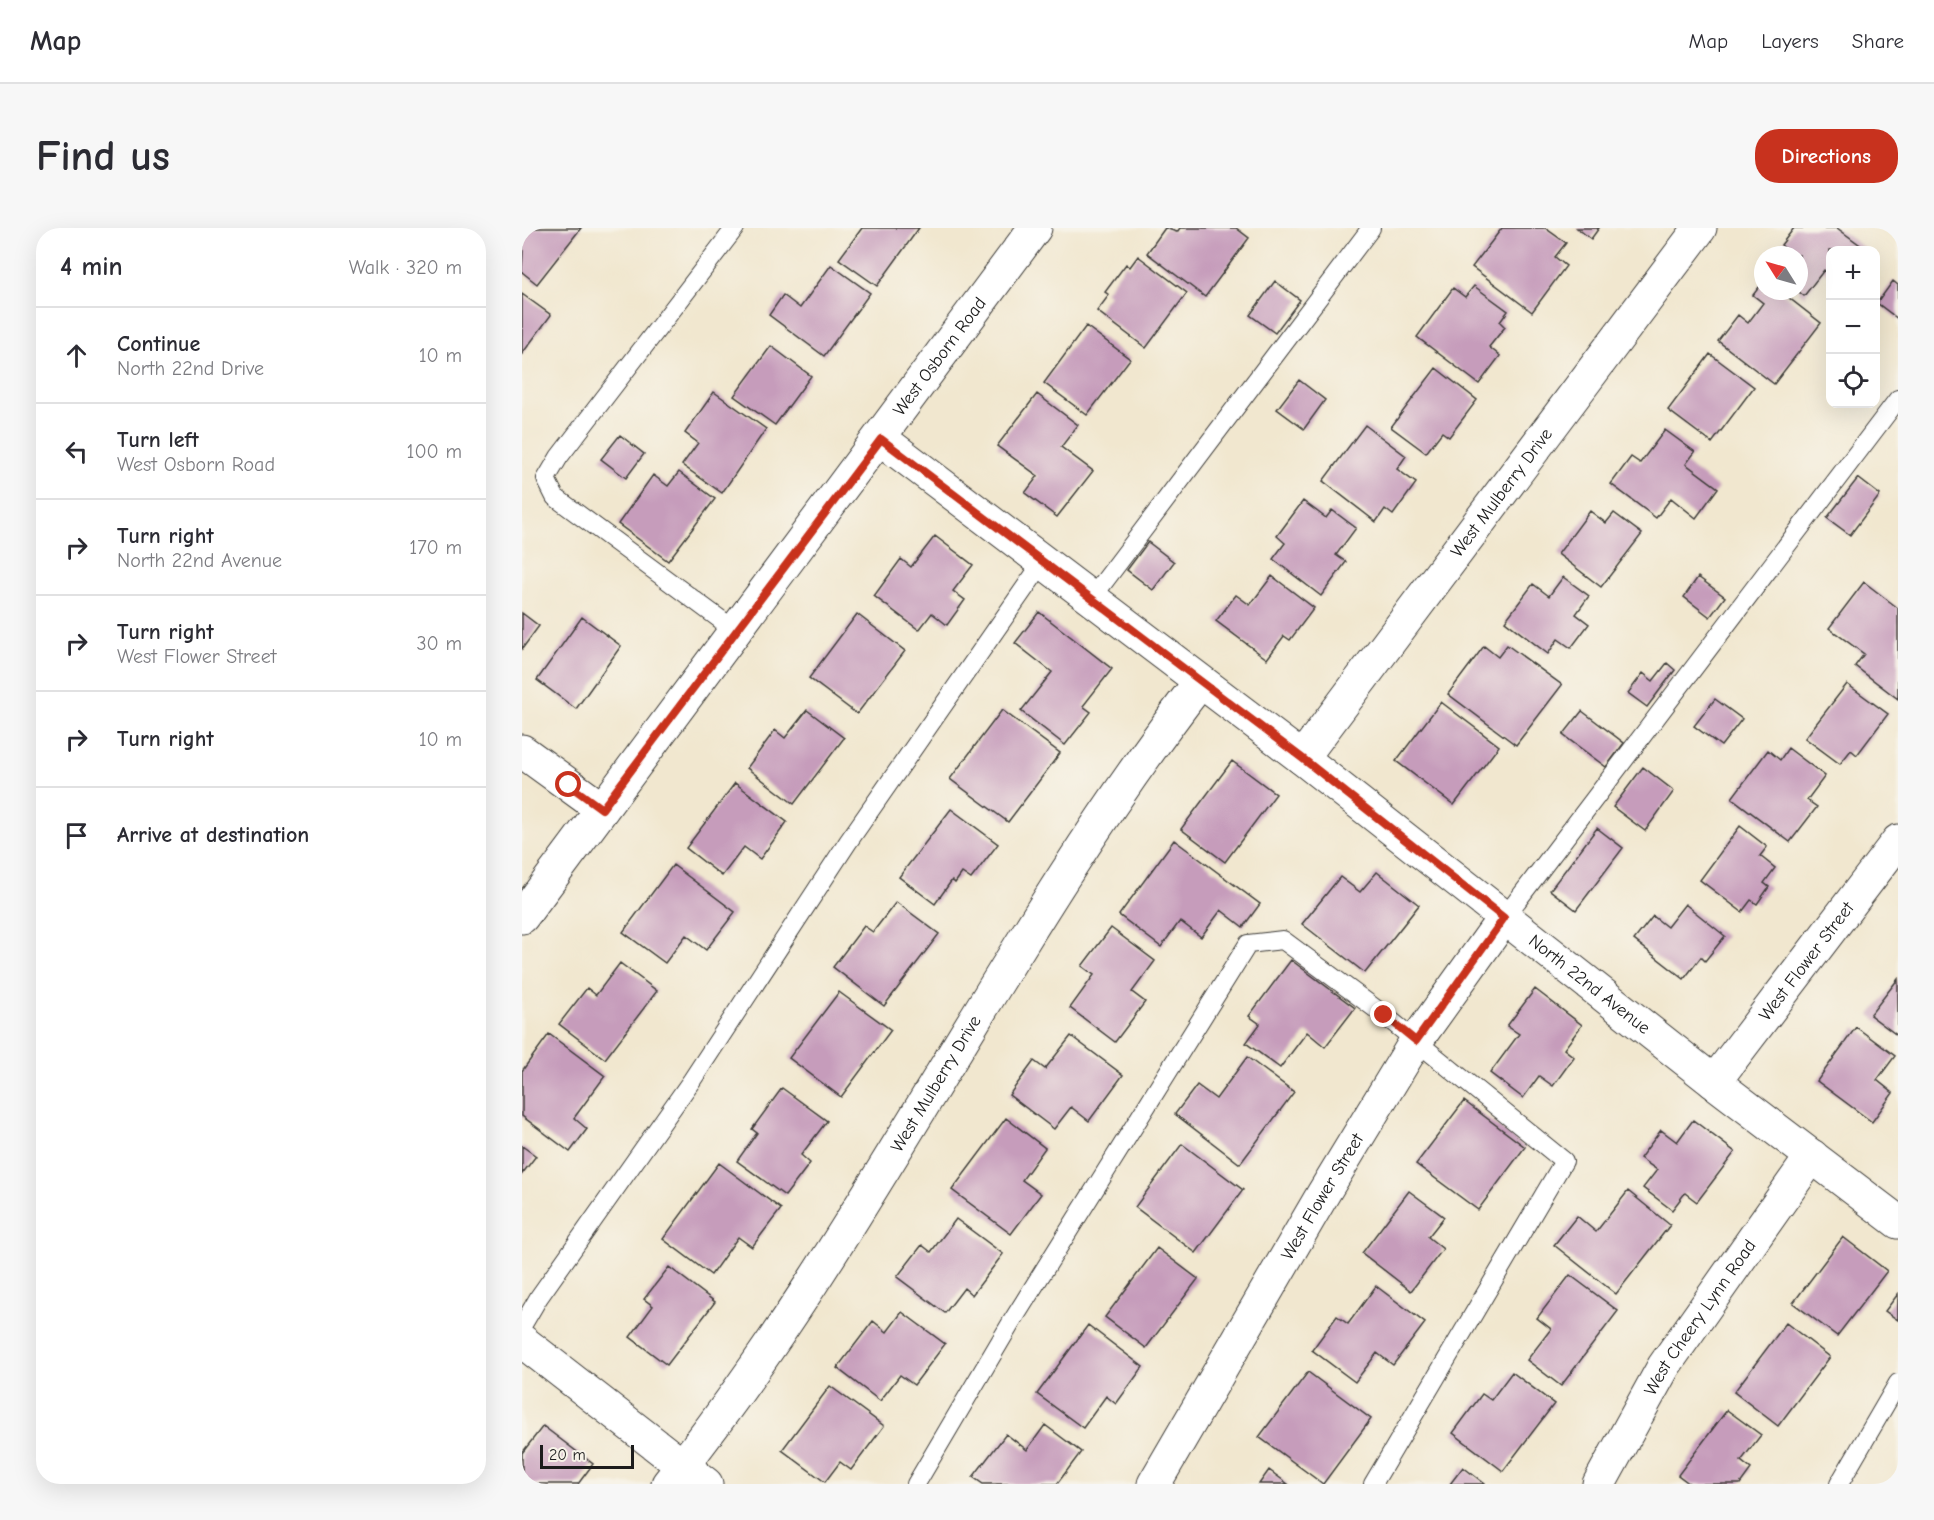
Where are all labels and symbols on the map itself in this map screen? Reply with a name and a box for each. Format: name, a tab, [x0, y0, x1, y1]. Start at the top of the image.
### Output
north arrow	[1754, 246, 1808, 300]
street label: West Osborn Road	[889, 293, 990, 420]
street label: West Mulberry Drive	[1446, 424, 1557, 561]
route start	[555, 771, 581, 797]
street label: West Flower Street	[1754, 897, 1859, 1025]
street label: North 22nd Avenue	[1525, 930, 1654, 1038]
route end	[1370, 1001, 1396, 1027]
street label: West Mulberry Drive	[886, 1011, 985, 1156]
street label: West Flower Street	[1276, 1129, 1368, 1264]
street label: West Cheery Lynn Road	[1640, 1235, 1760, 1399]
scale bar	[540, 1442, 634, 1470]

